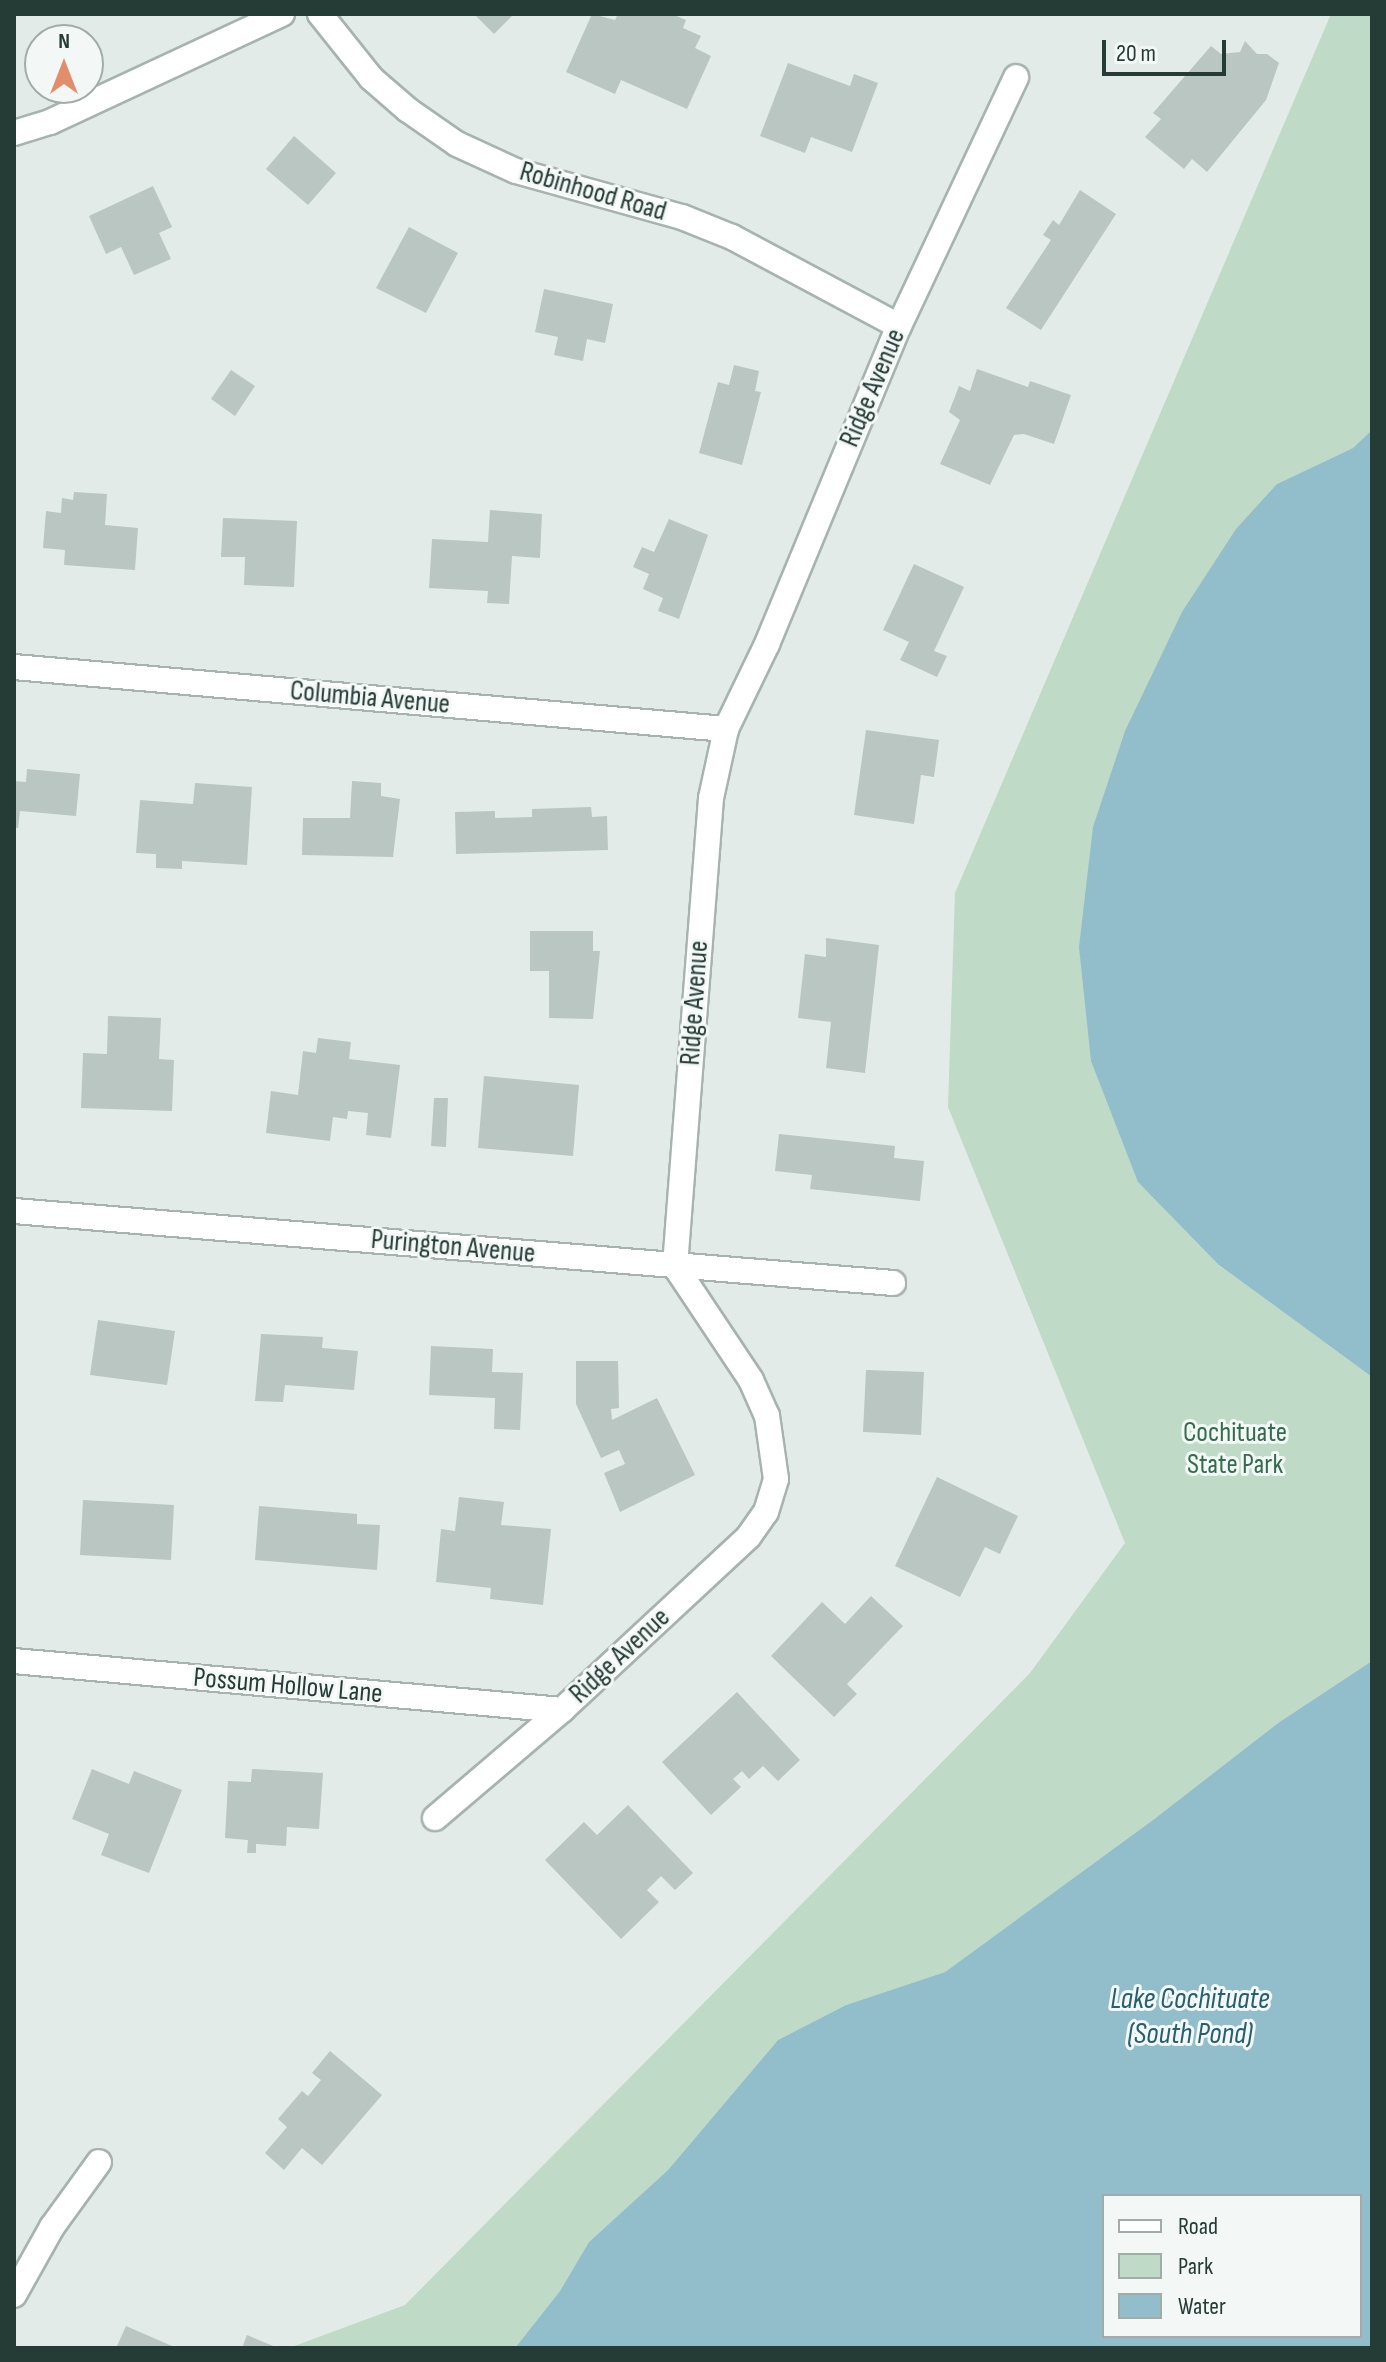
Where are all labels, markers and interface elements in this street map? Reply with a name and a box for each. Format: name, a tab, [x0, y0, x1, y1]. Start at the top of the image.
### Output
north arrow	[24, 24, 104, 104]
scale bar	[1106, 24, 1230, 74]
text: N	[58, 28, 70, 55]
text: 20 m	[1116, 39, 1156, 68]
street label: Robinhood Road	[516, 155, 670, 229]
street label: Ridge Avenue	[833, 324, 913, 452]
street label: Columbia Avenue	[289, 674, 451, 722]
street label: Ridge Avenue	[674, 939, 716, 1067]
street label: Purington Avenue	[370, 1223, 536, 1271]
park label: Cochituate State Park	[1183, 1416, 1287, 1482]
street label: Ridge Avenue	[563, 1601, 677, 1711]
street label: Possum Hollow Lane	[192, 1661, 384, 1711]
water label: Lake Cochituate (South Pond)	[1110, 1981, 1270, 2052]
legend	[1102, 2194, 1362, 2338]
text: Road	[1178, 2212, 1218, 2241]
text: Park	[1178, 2252, 1213, 2281]
text: Water	[1178, 2292, 1226, 2321]

